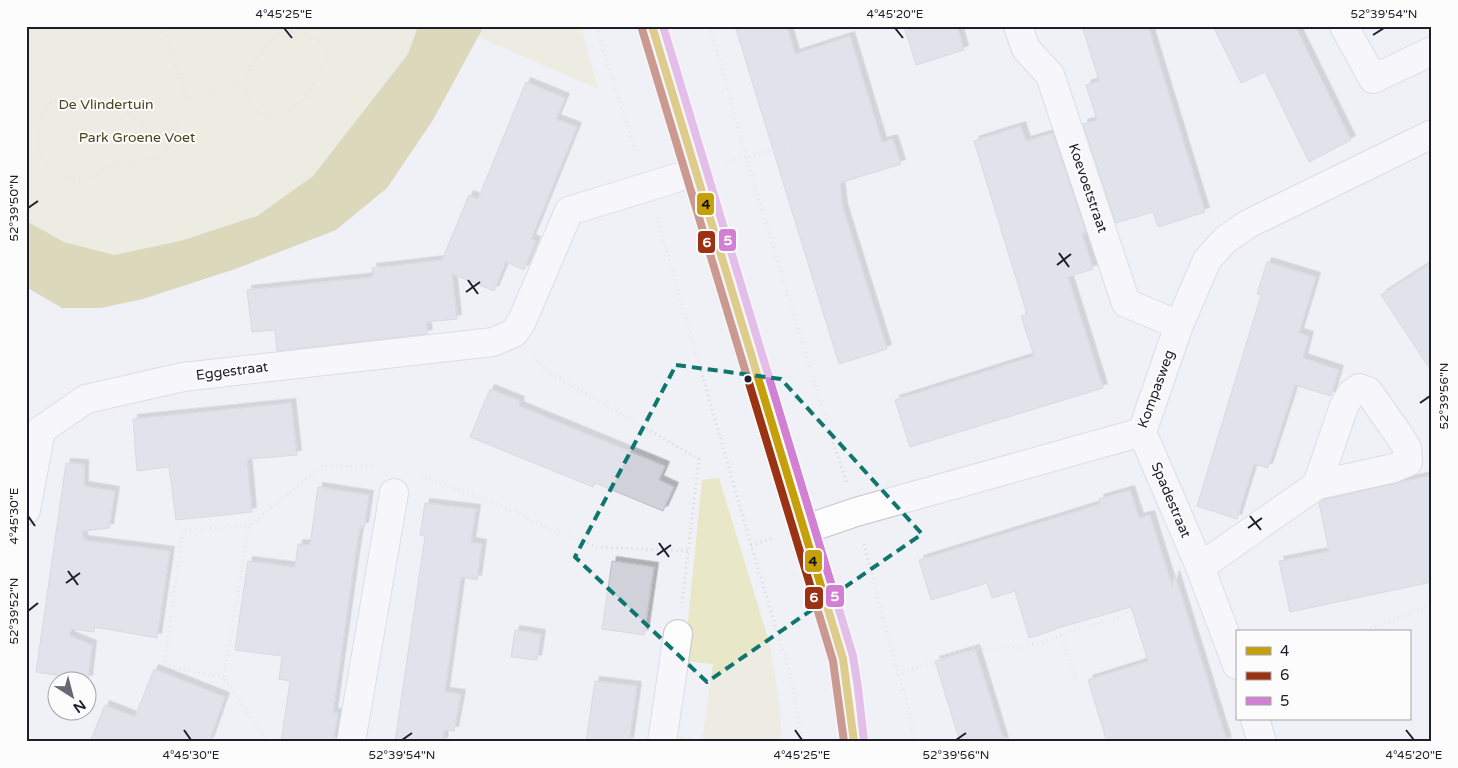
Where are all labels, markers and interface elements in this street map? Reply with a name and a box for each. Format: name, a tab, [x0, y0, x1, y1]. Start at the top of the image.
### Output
text: 4°45'25"E	[256, 7, 313, 21]
text: 4°45'20"E	[867, 7, 924, 21]
text: 52°39'54"N	[1351, 7, 1418, 21]
park label: De Vlindertuin	[59, 96, 153, 113]
park label: Park Groene Voet	[79, 129, 196, 146]
street label: Koevoetstraat	[1065, 141, 1111, 235]
text: 52°39'50"N	[7, 175, 21, 242]
line badge: 4	[696, 192, 715, 216]
text: 4	[702, 196, 711, 213]
line badge: 5	[718, 228, 737, 252]
line badge: 6	[697, 230, 716, 254]
text: 5	[724, 232, 733, 249]
text: 6	[703, 234, 712, 251]
street label: Kompasweg	[1134, 348, 1178, 430]
street label: Eggestraat	[195, 358, 270, 384]
text: 52°39'56"N	[1437, 363, 1451, 430]
unlabelled marker	[743, 374, 753, 384]
street label: Spadestraat	[1147, 460, 1195, 541]
text: 4°45'30"E	[7, 487, 21, 545]
line badge: 4	[804, 549, 823, 573]
text: 4	[809, 553, 818, 570]
text: 52°39'52"N	[7, 578, 21, 645]
line badge: 5	[825, 584, 845, 608]
line badge: 6	[804, 586, 824, 610]
text: 5	[831, 588, 840, 605]
text: 6	[810, 589, 819, 606]
legend	[1236, 630, 1410, 720]
text: 4	[1280, 642, 1289, 660]
text: 6	[1280, 666, 1289, 684]
north arrow	[48, 670, 98, 720]
text: 5	[1280, 692, 1289, 710]
text: N	[70, 696, 89, 716]
text: 4°45'30"E	[163, 748, 220, 762]
text: 52°39'54"N	[369, 748, 436, 762]
text: 4°45'25"E	[774, 748, 831, 762]
text: 52°39'56"N	[923, 748, 990, 762]
text: 4°45'20"E	[1386, 748, 1443, 762]

